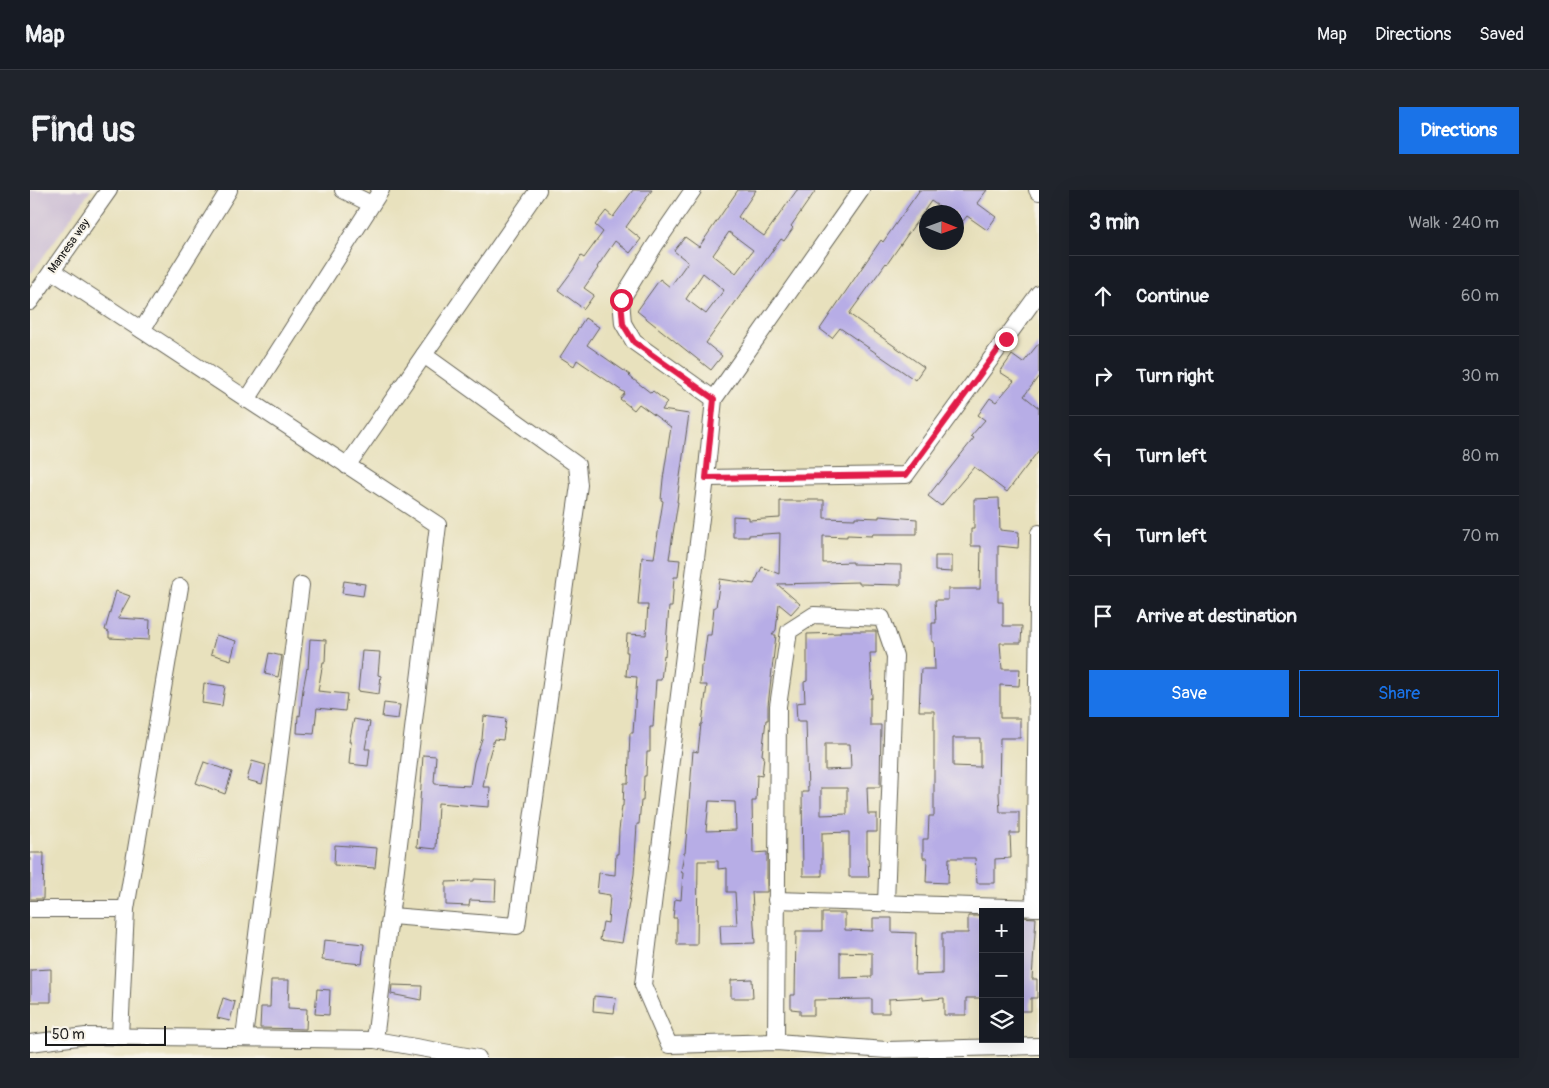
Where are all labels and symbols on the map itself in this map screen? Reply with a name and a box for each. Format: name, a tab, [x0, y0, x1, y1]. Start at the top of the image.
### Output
north arrow	[919, 205, 964, 250]
street label: Manresa way	[45, 216, 93, 276]
route start	[610, 289, 633, 312]
route end	[995, 328, 1018, 351]
scale bar	[45, 1023, 166, 1046]

